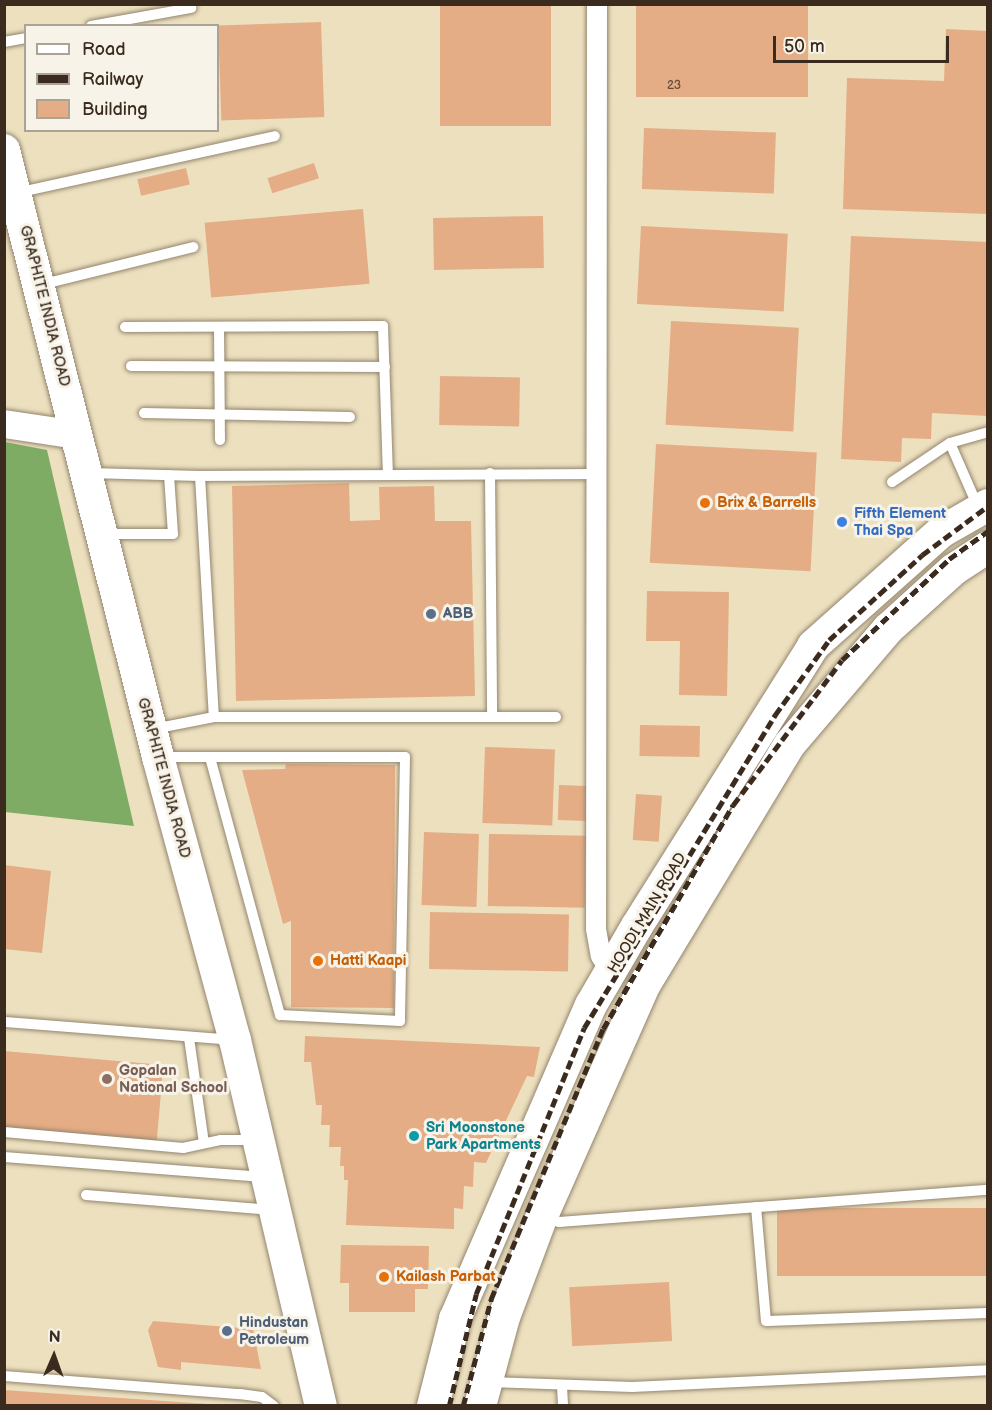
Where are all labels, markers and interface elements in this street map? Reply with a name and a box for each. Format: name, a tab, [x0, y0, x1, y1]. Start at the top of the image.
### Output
legend	[24, 24, 219, 132]
scale bar	[776, 24, 952, 62]
text: 50 m	[784, 36, 825, 57]
text: Road	[82, 39, 126, 60]
text: Railway	[82, 69, 144, 90]
house number: 23	[667, 79, 681, 93]
text: Building	[82, 99, 148, 120]
street label: GRAPHITE INDIA ROAD	[16, 224, 74, 388]
place label: Brix & Barrells	[717, 494, 816, 512]
marker: Brix & Barrells	[698, 496, 712, 510]
place label: Fifth Element Thai Spa	[854, 504, 946, 539]
marker: Fifth Element Thai Spa	[835, 515, 849, 529]
place label: ABB	[443, 605, 473, 623]
marker: ABB	[424, 607, 438, 621]
street label: GRAPHITE INDIA ROAD	[134, 696, 194, 860]
street label: HOODI MAIN ROAD	[604, 850, 690, 976]
place label: Hatti Kaapi	[330, 952, 407, 970]
marker: Hatti Kaapi	[311, 954, 325, 968]
place label: Gopalan National School	[119, 1061, 227, 1096]
marker: Gopalan National School	[100, 1072, 114, 1086]
place label: Sri Moonstone Park Apartments	[426, 1118, 541, 1153]
marker: Sri Moonstone Park Apartments	[407, 1129, 421, 1143]
place label: Kailash Parbat	[396, 1268, 496, 1286]
marker: Kailash Parbat	[377, 1270, 391, 1284]
place label: Hindustan Petroleum	[239, 1313, 309, 1348]
marker: Hindustan Petroleum	[220, 1324, 234, 1338]
north arrow	[24, 1326, 84, 1386]
text: N	[48, 1328, 61, 1347]

